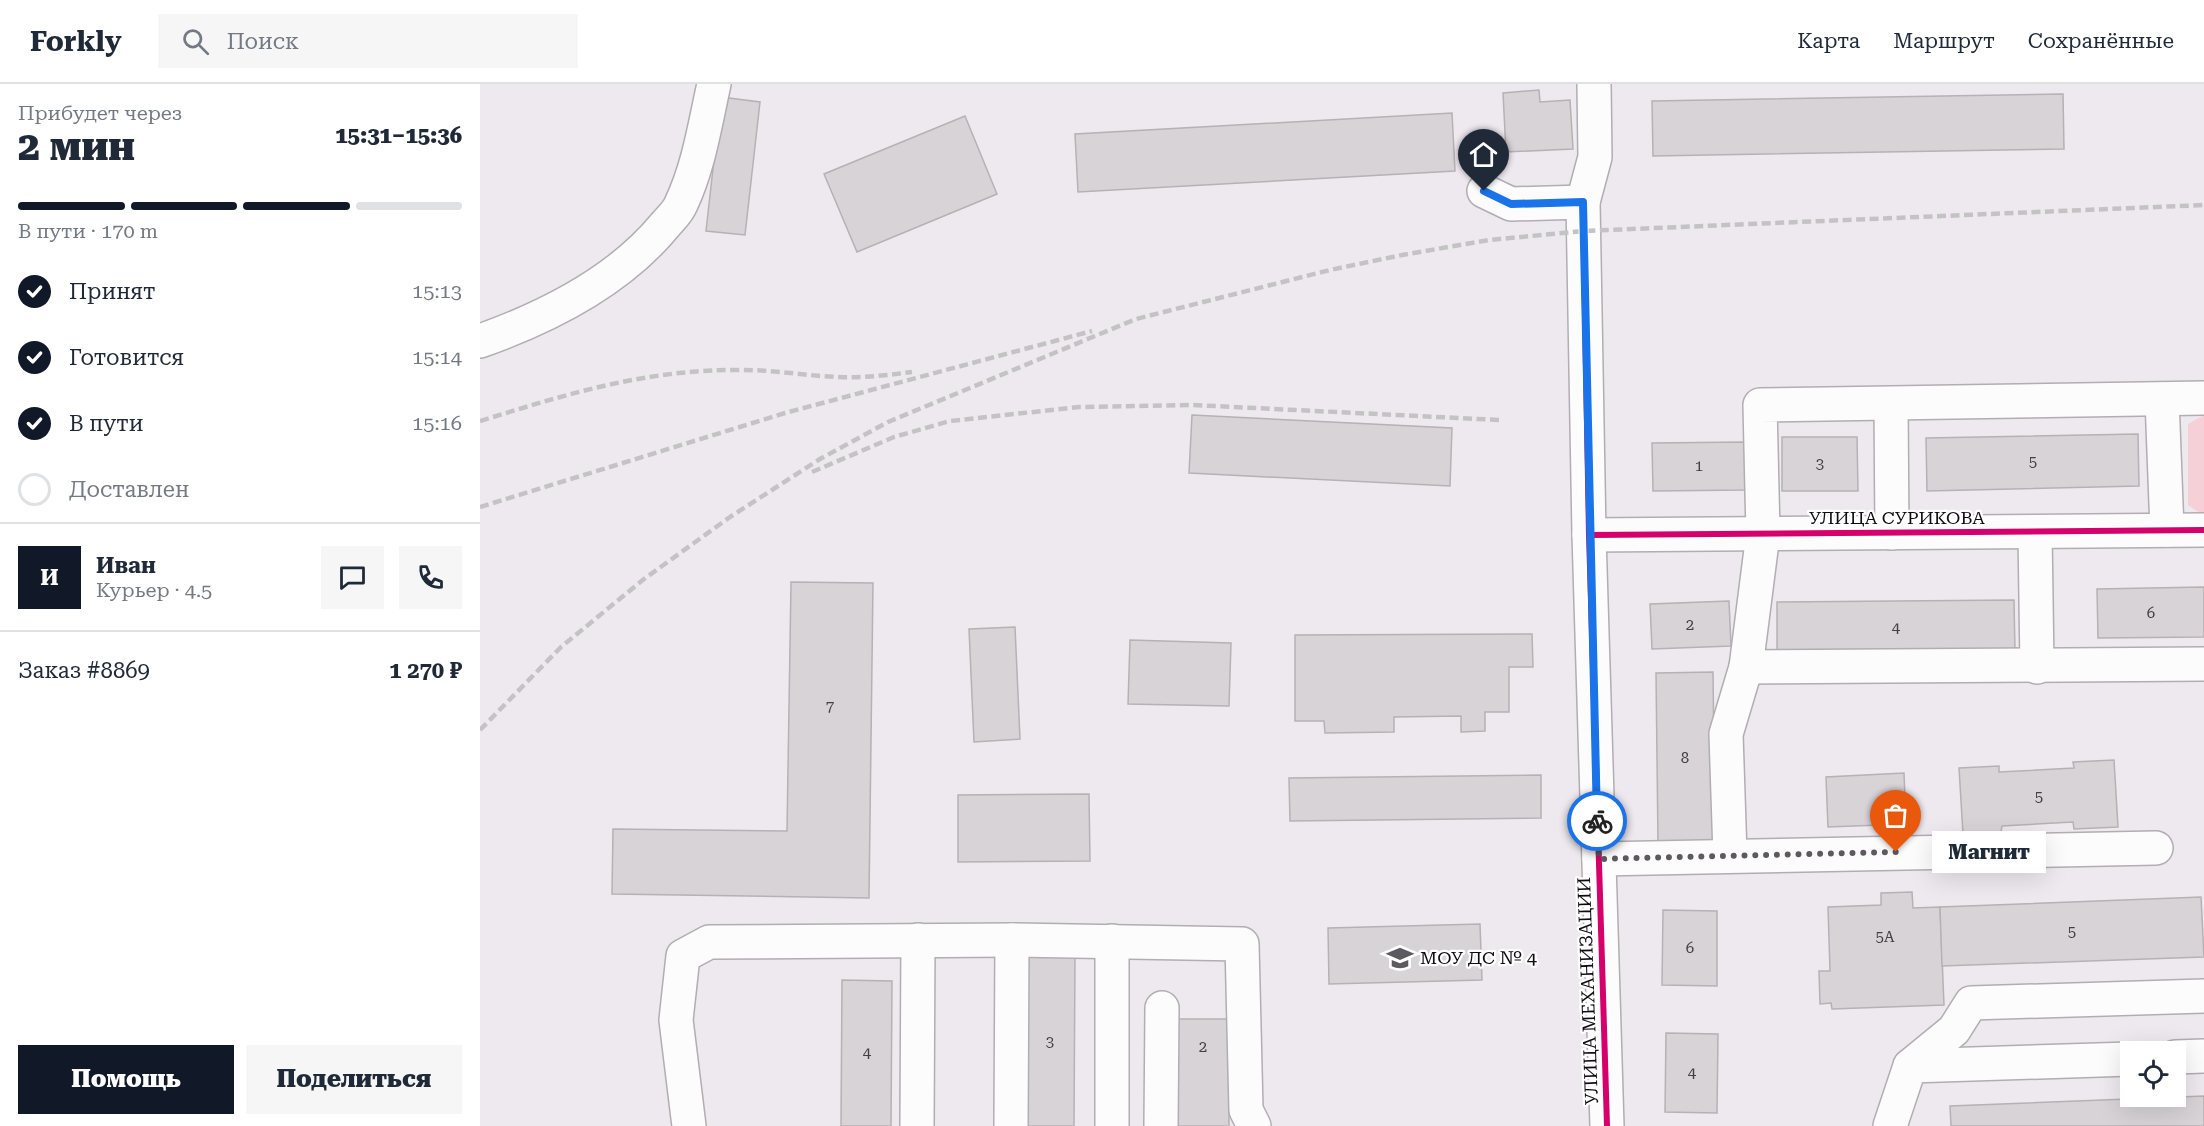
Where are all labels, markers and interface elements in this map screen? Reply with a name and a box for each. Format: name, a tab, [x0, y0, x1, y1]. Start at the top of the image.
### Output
search box	[158, 14, 578, 68]
text: Forkly	[30, 25, 122, 58]
icon: search	[179, 25, 212, 58]
text: Поиск	[227, 29, 299, 54]
text: Карта	[1797, 29, 1860, 53]
text: Маршрут	[1893, 29, 1995, 53]
text: Сохранённые	[2028, 29, 2174, 53]
text: Прибудет через	[18, 101, 182, 125]
text: 15:31–15:36	[335, 123, 462, 148]
text: 2 мин	[18, 124, 135, 170]
pin	[1458, 129, 1509, 191]
icon: home	[1467, 138, 1500, 171]
text: В пути · 170 m	[18, 219, 158, 243]
icon: check	[18, 275, 51, 308]
text: Принят	[69, 279, 156, 304]
text: 15:13	[412, 279, 462, 303]
icon: check	[18, 341, 51, 374]
text: Готовится	[69, 345, 184, 370]
text: 15:14	[412, 345, 462, 369]
icon: check	[18, 407, 51, 440]
text: В пути	[69, 411, 144, 436]
text: 15:16	[412, 411, 462, 435]
house number: 5	[2029, 453, 2037, 471]
house number: 3	[1816, 455, 1824, 473]
house number: 1	[1695, 457, 1703, 475]
text: Доставлен	[69, 477, 189, 502]
street label: УЛИЦА СУРИКОВА	[1809, 507, 1985, 528]
button: chat	[321, 546, 384, 609]
button: phone	[399, 546, 462, 609]
text: Иван	[96, 553, 156, 578]
text: И	[40, 565, 59, 590]
text: Курьер · 4.5	[96, 578, 212, 602]
house number: 6	[2147, 604, 2155, 622]
house number: 2	[1686, 616, 1694, 634]
house number: 4	[1892, 619, 1901, 637]
text: Заказ #8869	[18, 658, 150, 683]
text: 1 270 ₽	[389, 658, 462, 683]
house number: 7	[826, 697, 834, 715]
house number: 8	[1681, 749, 1689, 767]
house number: 5	[2035, 788, 2043, 806]
pin	[1870, 790, 1921, 852]
courier	[1567, 791, 1627, 851]
icon: bag	[1879, 799, 1912, 832]
icon: bike	[1581, 805, 1614, 838]
callout: Магнит	[1932, 831, 2046, 873]
text: Магнит	[1948, 840, 2030, 864]
street label: УЛИЦА МЕХАНИЗАЦИИ	[1573, 877, 1602, 1105]
house number: 5	[2068, 923, 2076, 941]
house number: 5А	[1876, 928, 1895, 946]
house number: 6	[1686, 939, 1694, 957]
school or university icon: МОУ ДС № 4	[1385, 943, 1415, 973]
place label: МОУ ДС № 4	[1420, 947, 1537, 968]
house number: 3	[1046, 1033, 1054, 1051]
house number: 2	[1199, 1038, 1207, 1056]
map controls	[2120, 1041, 2186, 1107]
button: locate	[2120, 1041, 2186, 1107]
house number: 4	[863, 1044, 872, 1062]
button: Помощь	[18, 1045, 234, 1114]
button: Поделиться	[246, 1045, 462, 1114]
house number: 4	[1688, 1064, 1697, 1082]

